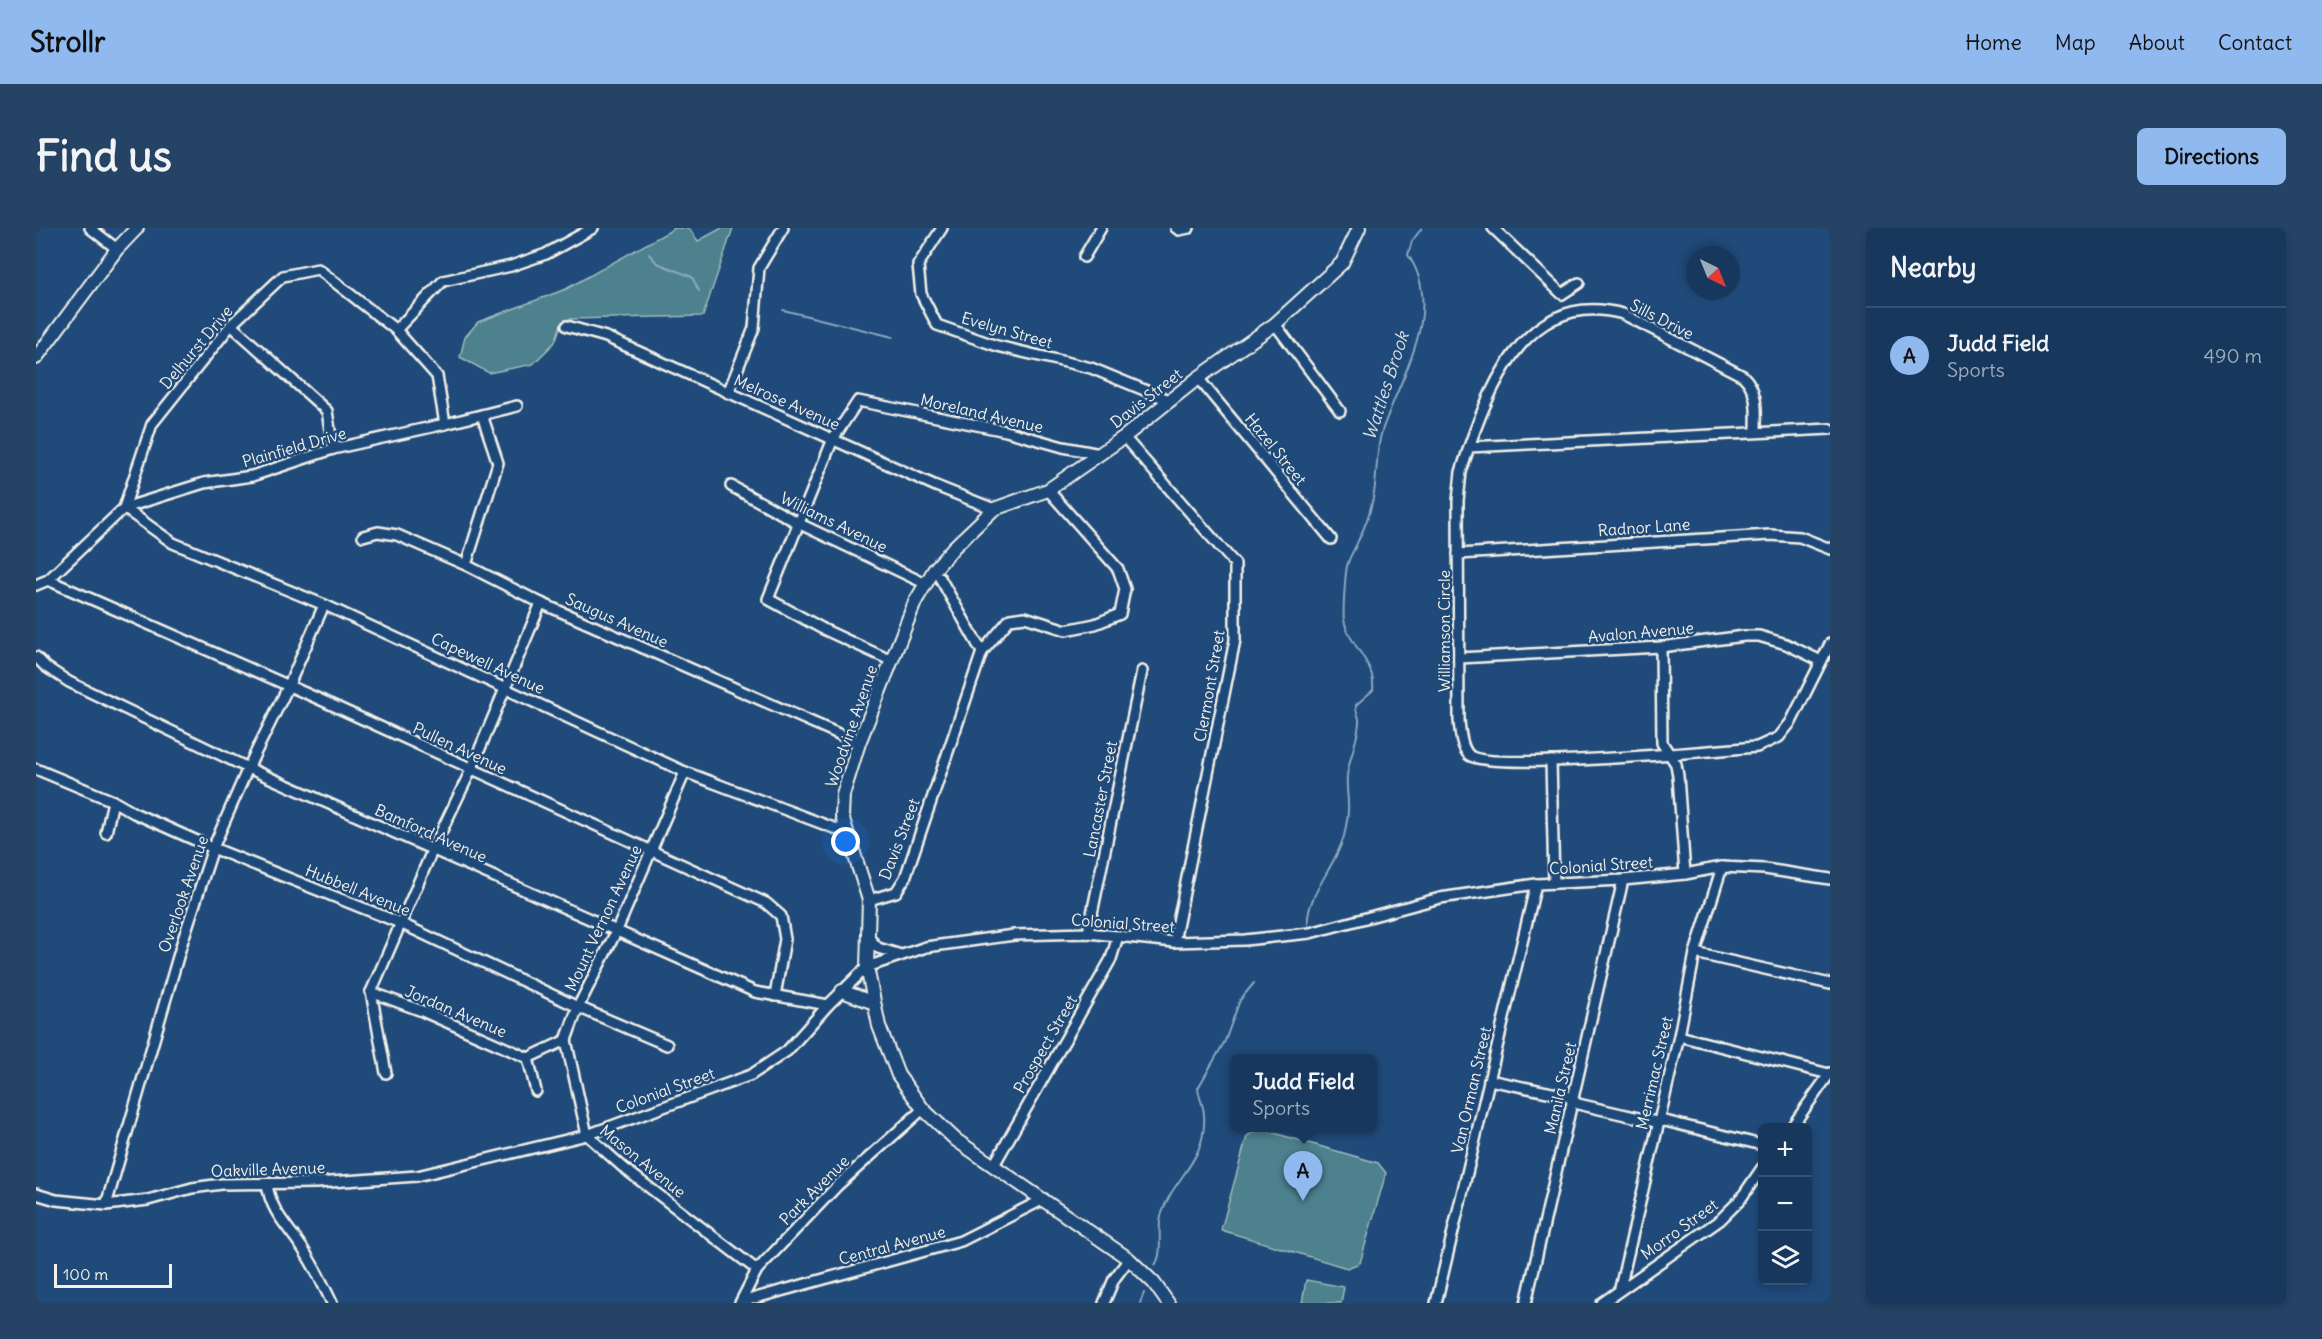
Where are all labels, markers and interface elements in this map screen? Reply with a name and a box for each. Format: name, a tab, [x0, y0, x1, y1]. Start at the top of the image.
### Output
text: Strollr	[30, 24, 105, 60]
text: Home	[1965, 29, 2022, 56]
text: Map	[2055, 29, 2096, 56]
text: About	[2129, 29, 2185, 56]
text: Contact	[2218, 29, 2292, 56]
button: Directions	[2137, 128, 2286, 185]
text: Find us	[36, 130, 172, 182]
north arrow	[1686, 246, 1740, 300]
text: Nearby	[1890, 251, 1976, 284]
street label: Sills Drive	[1627, 295, 1697, 343]
street label: Delhurst Drive	[155, 301, 237, 393]
street label: Evelyn Street	[959, 307, 1056, 353]
water label: Wattles Brook	[1357, 327, 1414, 443]
text: Judd Field	[1947, 329, 2049, 357]
text: A	[1903, 343, 1916, 368]
text: 490 m	[2203, 343, 2262, 368]
text: Sports	[1947, 357, 2005, 382]
street label: Davis Street	[1106, 363, 1186, 432]
street label: Melrose Avenue	[731, 370, 843, 434]
street label: Moreland Avenue	[919, 389, 1045, 437]
street label: Hazel Street	[1241, 409, 1311, 489]
street label: Plainfield Drive	[240, 423, 348, 471]
street label: Williams Avenue	[777, 487, 891, 557]
street label: Radnor Lane	[1597, 514, 1691, 540]
street label: Williamson Circle	[1434, 570, 1454, 692]
street label: Saugus Avenue	[563, 588, 671, 652]
street label: Avalon Avenue	[1587, 617, 1695, 647]
street label: Capewell Avenue	[428, 628, 548, 698]
street label: Clermont Street	[1189, 628, 1229, 744]
street label: Woodvine Avenue	[821, 662, 881, 790]
street label: Pullen Avenue	[410, 717, 510, 779]
street label: Lancaster Street	[1079, 738, 1121, 859]
street label: Davis Street	[874, 795, 924, 883]
street label: Bamford Avenue	[372, 799, 490, 867]
your location	[831, 827, 860, 856]
street label: Overlook Avenue	[154, 833, 212, 955]
street label: Mount Vernon Avenue	[560, 842, 646, 994]
street label: Colonial Street	[1548, 851, 1654, 879]
street label: Hubbell Avenue	[302, 860, 414, 920]
street label: Colonial Street	[1070, 909, 1176, 937]
street label: Jordan Avenue	[402, 981, 510, 1041]
street label: Prospect Street	[1009, 991, 1081, 1097]
street label: Merrimac Street	[1631, 1014, 1677, 1132]
street label: Van Orman Street	[1447, 1024, 1495, 1155]
street label: Manila Street	[1540, 1039, 1580, 1136]
popup	[1230, 1054, 1377, 1132]
street label: Colonial Street	[613, 1063, 718, 1117]
text: Judd Field	[1252, 1067, 1355, 1095]
text: Sports	[1252, 1095, 1310, 1120]
street label: Mason Avenue	[596, 1120, 690, 1202]
map controls	[1758, 1123, 1812, 1285]
button: +	[1758, 1123, 1812, 1177]
street label: Park Avenue	[775, 1151, 853, 1229]
pin: A	[1284, 1152, 1322, 1201]
street label: Oakville Avenue	[211, 1157, 325, 1181]
button: −	[1758, 1177, 1812, 1231]
street label: Morro Street	[1637, 1194, 1722, 1264]
street label: Central Avenue	[836, 1221, 948, 1269]
button: layers	[1758, 1231, 1812, 1285]
scale bar	[54, 1261, 172, 1288]
text: 100 m	[63, 1264, 108, 1284]

